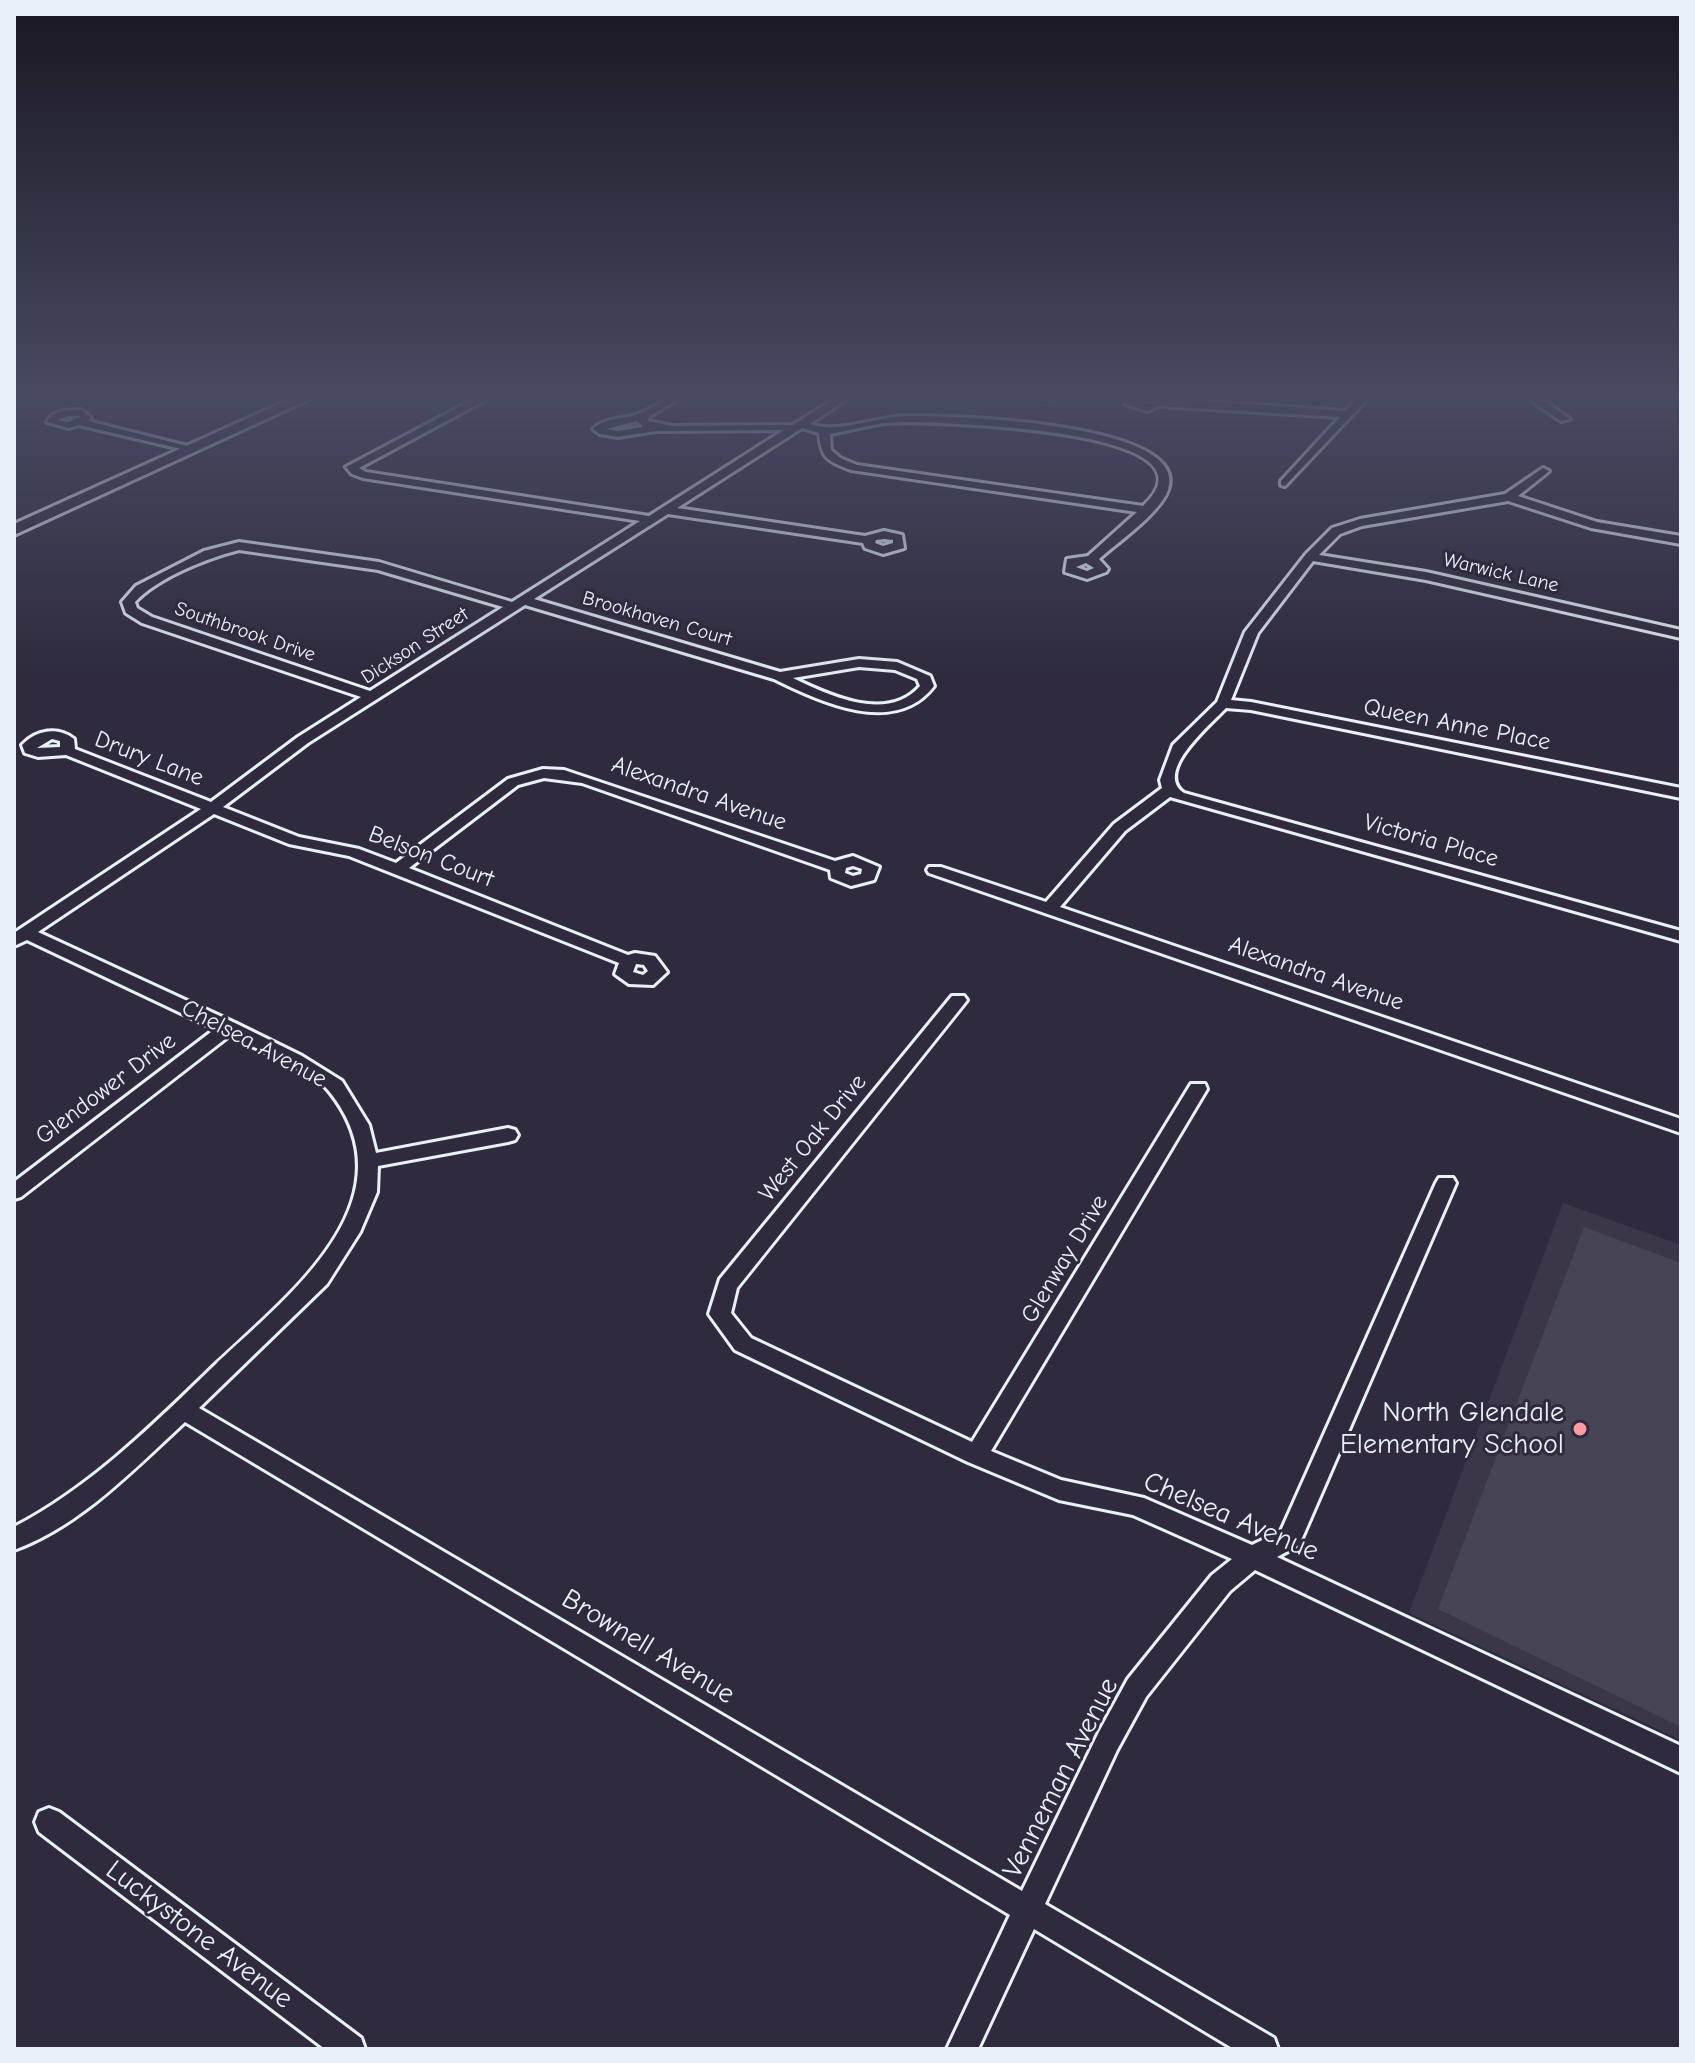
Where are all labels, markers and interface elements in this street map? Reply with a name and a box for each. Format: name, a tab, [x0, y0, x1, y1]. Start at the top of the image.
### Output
street label: Warwick Lane	[1441, 548, 1561, 598]
street label: Brookhaven Court	[580, 586, 734, 652]
street label: Southbrook Drive	[172, 597, 318, 667]
street label: Dickson Street	[357, 602, 473, 690]
street label: Queen Anne Place	[1361, 693, 1553, 757]
street label: Drury Lane	[90, 725, 208, 793]
street label: Alexandra Avenue	[608, 751, 790, 837]
street label: Victoria Place	[1360, 808, 1502, 874]
street label: Belson Court	[364, 820, 498, 894]
street label: Alexandra Avenue	[1225, 931, 1407, 1017]
street label: Chelsea Avenue	[176, 994, 332, 1094]
street label: Glendower Drive	[30, 1027, 182, 1151]
street label: West Oak Drive	[753, 1069, 873, 1207]
street label: Glenway Drive	[1015, 1190, 1115, 1328]
place label: North Glendale Elementary School	[1340, 1396, 1564, 1462]
marker: North Glendale Elementary School	[1571, 1420, 1589, 1438]
street label: Chelsea Avenue	[1138, 1465, 1324, 1569]
street label: Brownell Avenue	[555, 1582, 741, 1712]
street label: Venneman Avenue	[996, 1672, 1126, 1884]
street label: Luckystone Avenue	[99, 1854, 299, 2016]

